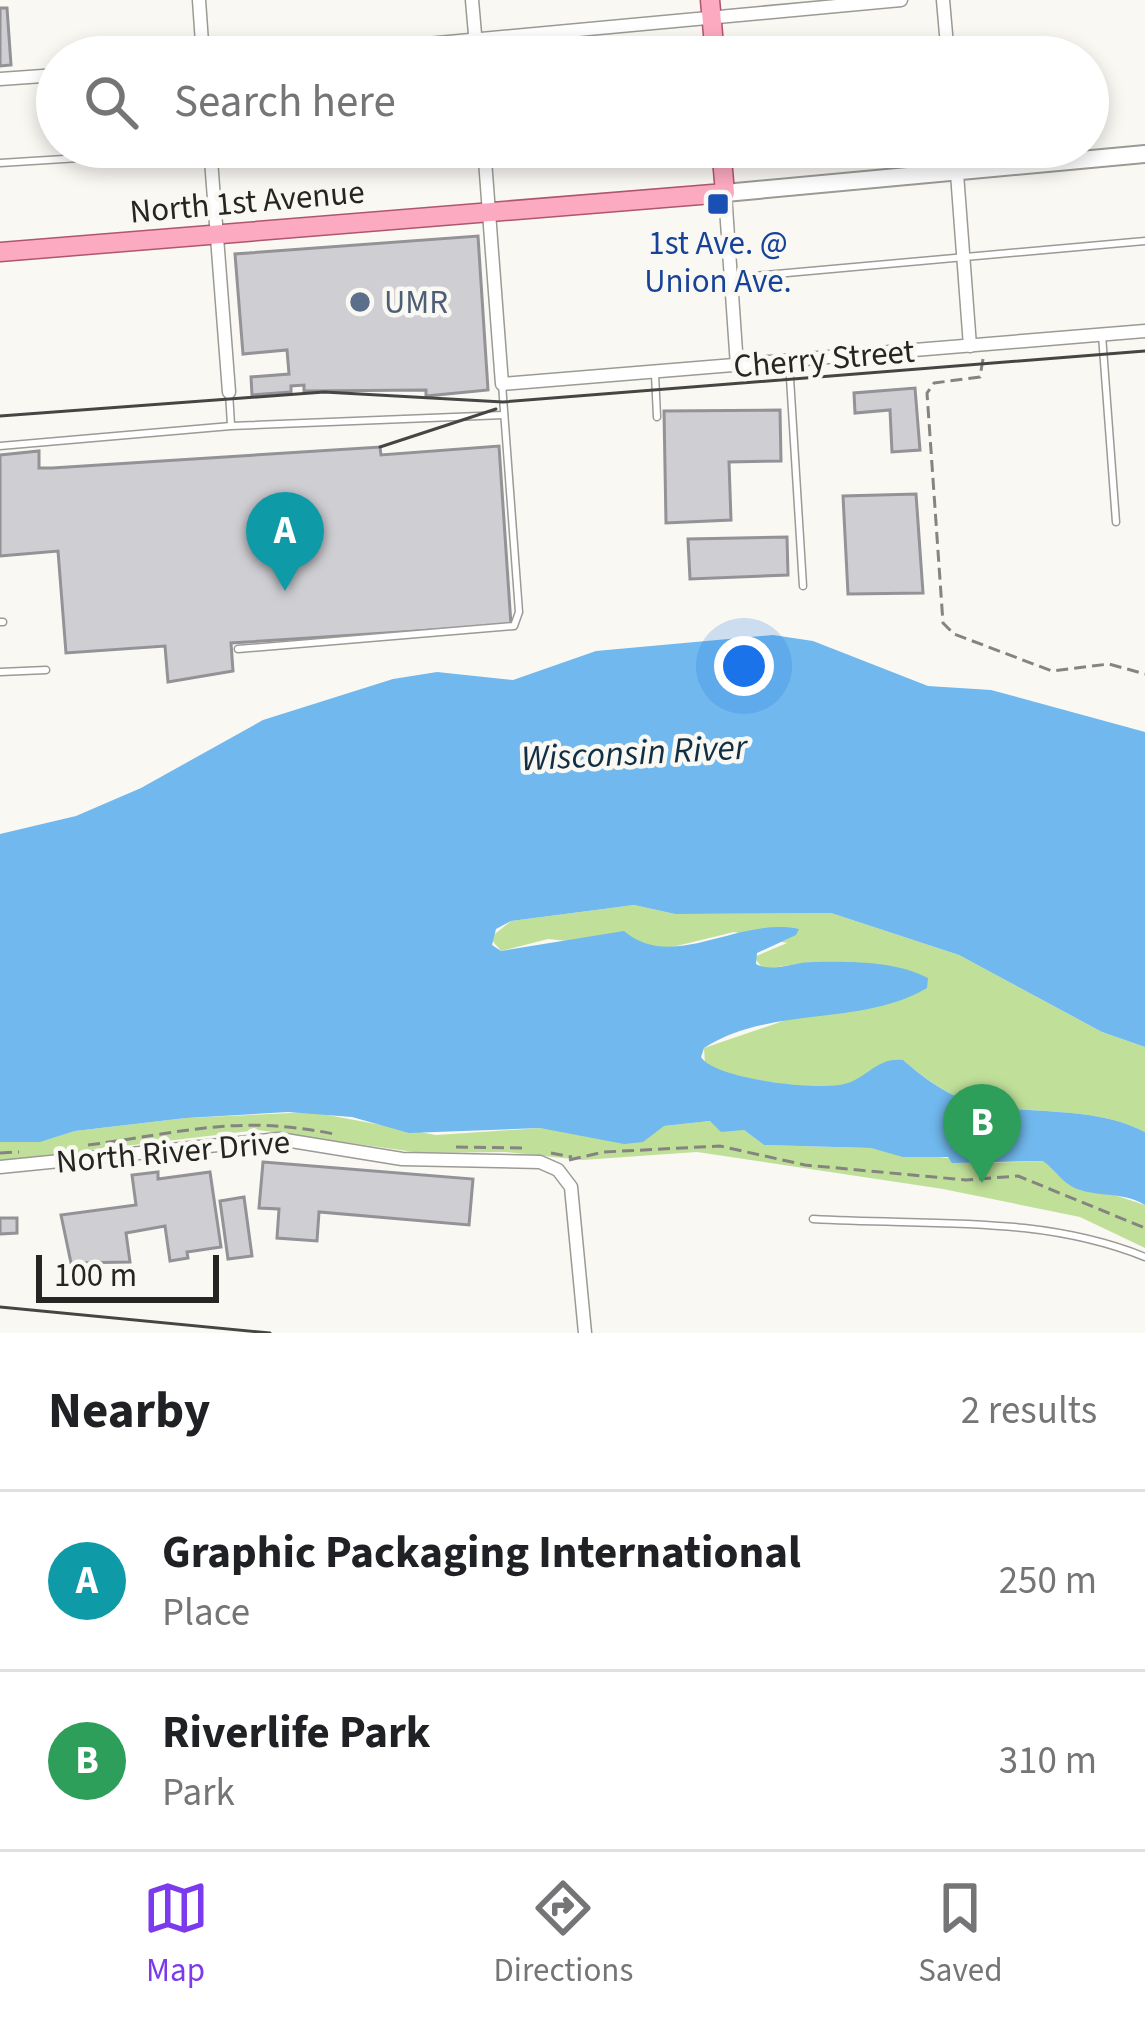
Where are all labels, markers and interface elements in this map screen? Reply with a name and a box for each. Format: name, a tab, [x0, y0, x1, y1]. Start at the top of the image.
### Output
search box	[36, 36, 1109, 168]
icon: search	[78, 69, 144, 135]
text: Search here	[174, 70, 396, 134]
street label: North 1st Avenue	[128, 168, 366, 236]
marker: 1st Ave. @ Union Ave.	[705, 191, 731, 217]
place label: 1st Ave. @ Union Ave.	[644, 220, 792, 305]
place label: UMR	[384, 279, 448, 326]
marker: UMR	[347, 289, 373, 315]
street label: Cherry Street	[732, 328, 916, 390]
pin: A	[246, 492, 324, 591]
your location	[714, 636, 774, 696]
water label: Wisconsin River	[520, 722, 750, 784]
pin: B	[943, 1084, 1021, 1183]
street label: North River Drive	[54, 1118, 292, 1186]
scale bar	[36, 1249, 219, 1302]
text: 100 m	[54, 1252, 137, 1299]
text: Nearby	[48, 1375, 210, 1447]
text: 2 results	[961, 1383, 1097, 1439]
text: Graphic Packaging International	[162, 1521, 801, 1585]
text: A	[76, 1553, 98, 1609]
text: 250 m	[999, 1553, 1097, 1609]
text: Place	[162, 1585, 250, 1641]
text: Riverlife Park	[162, 1701, 430, 1765]
text: B	[75, 1733, 99, 1789]
text: 310 m	[999, 1733, 1097, 1789]
text: Park	[162, 1765, 235, 1821]
tab: Map	[143, 1875, 209, 1994]
tab: Directions	[494, 1875, 633, 1994]
tab: Saved	[918, 1875, 1002, 1994]

